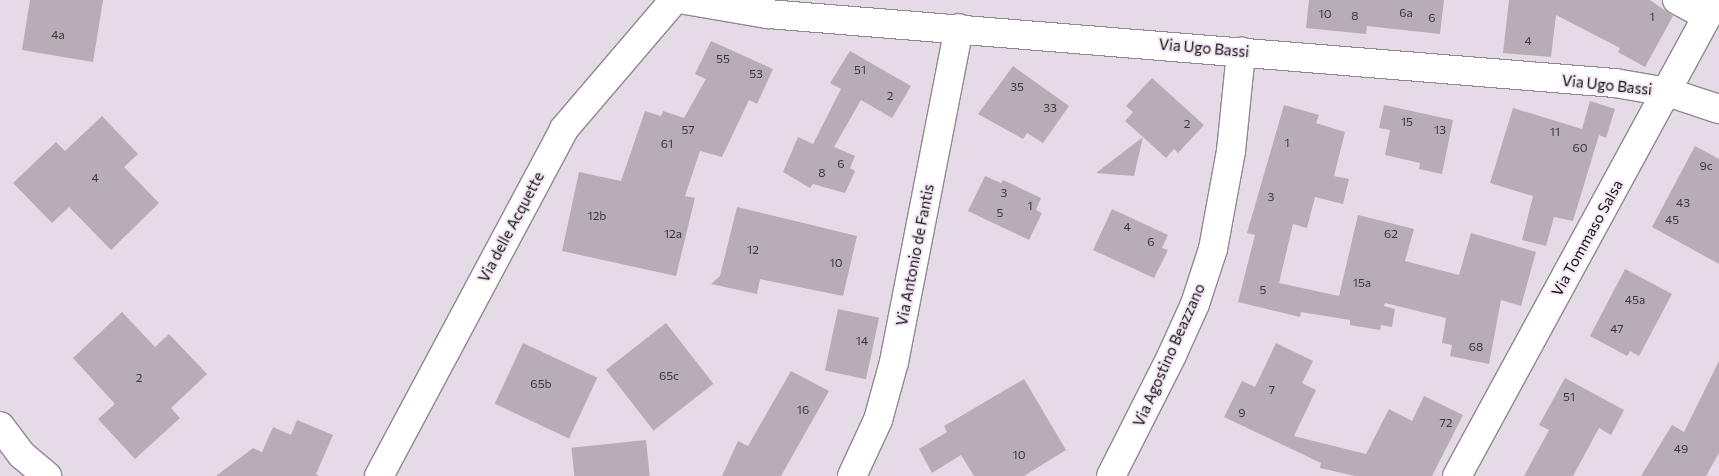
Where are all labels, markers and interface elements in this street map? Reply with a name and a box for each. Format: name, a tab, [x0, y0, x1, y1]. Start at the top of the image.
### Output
house number: 6a	[1399, 6, 1413, 20]
house number: 10	[1319, 7, 1331, 21]
house number: 8	[1351, 9, 1359, 23]
house number: 1	[1649, 10, 1655, 24]
house number: 6	[1428, 11, 1436, 25]
house number: 4a	[51, 28, 65, 42]
house number: 4	[1524, 34, 1532, 48]
street label: Via Ugo Bassi	[1158, 35, 1250, 61]
house number: 55	[716, 52, 730, 66]
house number: 51	[854, 63, 866, 77]
house number: 53	[749, 67, 763, 81]
street label: Via Ugo Bassi	[1561, 71, 1653, 99]
house number: 35	[1010, 80, 1024, 94]
house number: 2	[887, 89, 893, 103]
house number: 33	[1043, 101, 1057, 115]
house number: 15	[1401, 115, 1413, 129]
house number: 2	[1184, 117, 1190, 131]
house number: 57	[681, 123, 695, 137]
house number: 13	[1434, 123, 1446, 137]
house number: 11	[1550, 125, 1560, 139]
house number: 1	[1284, 136, 1290, 150]
house number: 61	[661, 137, 673, 151]
house number: 60	[1572, 141, 1588, 155]
house number: 6	[837, 157, 845, 171]
house number: 9c	[1699, 159, 1713, 173]
house number: 8	[818, 166, 826, 180]
street label: Via delle Acquette	[474, 169, 548, 285]
house number: 4	[91, 171, 99, 185]
street label: Via Tommaso Salsa	[1548, 177, 1626, 299]
street label: Via Antonio de Fantis	[892, 183, 938, 327]
house number: 3	[1001, 186, 1007, 200]
house number: 3	[1268, 190, 1274, 204]
house number: 43	[1676, 196, 1690, 210]
house number: 1	[1027, 199, 1033, 213]
house number: 5	[997, 206, 1003, 220]
house number: 12b	[588, 209, 606, 223]
house number: 45	[1665, 213, 1679, 227]
house number: 4	[1123, 220, 1131, 234]
house number: 12a	[664, 227, 682, 241]
house number: 62	[1384, 227, 1398, 241]
house number: 6	[1147, 235, 1155, 249]
house number: 12	[747, 243, 759, 257]
house number: 10	[830, 256, 842, 270]
house number: 15a	[1353, 276, 1371, 290]
street label: Via Agostino Beazzano	[1129, 281, 1209, 429]
house number: 5	[1260, 283, 1266, 297]
house number: 45a	[1625, 293, 1645, 307]
house number: 47	[1610, 322, 1624, 336]
house number: 14	[856, 334, 868, 348]
house number: 68	[1469, 340, 1483, 354]
house number: 65c	[659, 369, 679, 383]
house number: 2	[136, 371, 142, 385]
house number: 65b	[530, 377, 552, 391]
house number: 7	[1269, 383, 1275, 397]
house number: 51	[1563, 390, 1575, 404]
house number: 16	[797, 403, 809, 417]
house number: 9	[1238, 406, 1246, 420]
house number: 72	[1440, 416, 1452, 430]
house number: 49	[1674, 442, 1688, 456]
house number: 10	[1013, 448, 1025, 462]

